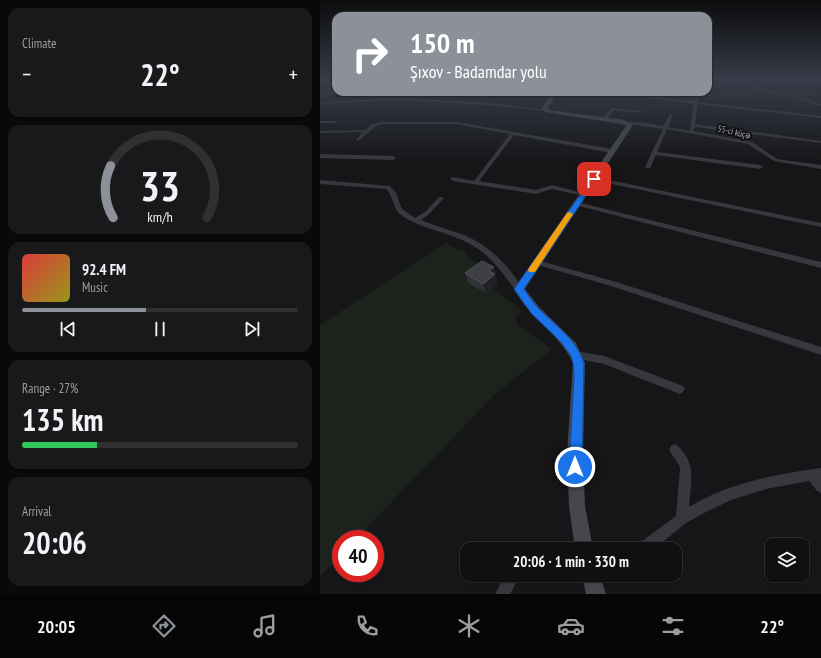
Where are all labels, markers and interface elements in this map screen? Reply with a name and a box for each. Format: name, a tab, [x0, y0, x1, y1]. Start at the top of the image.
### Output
text: 150 m	[410, 24, 474, 61]
icon: right	[344, 28, 396, 80]
text: Climate	[22, 35, 56, 52]
text: 22°	[140, 55, 180, 94]
text: −	[22, 60, 31, 88]
text: +	[289, 60, 298, 88]
text: Şıxov - Badamdar yolu	[410, 60, 547, 83]
street label: 55-ci küçə	[717, 122, 752, 141]
text: 33	[140, 159, 180, 212]
pin	[577, 162, 611, 196]
icon: arrive	[583, 168, 605, 190]
text: km/h	[147, 206, 173, 225]
text: 92.4 FM	[82, 260, 126, 279]
text: Music	[82, 279, 108, 296]
icon: previous	[57, 318, 79, 340]
icon: pause	[149, 318, 171, 340]
icon: next	[241, 318, 263, 340]
text: Range · 27%	[22, 380, 78, 397]
text: 135 km	[22, 400, 103, 439]
position arrow	[554, 446, 596, 488]
text: Arrival	[22, 503, 51, 520]
text: 20:06	[22, 523, 87, 562]
speed limit sign: 40	[332, 530, 384, 582]
map controls	[765, 538, 809, 582]
button: layers	[765, 538, 809, 582]
text: 20:06 · 1 min · 330 m	[513, 552, 629, 571]
icon: directions	[150, 612, 178, 640]
icon: music	[251, 612, 279, 640]
icon: phone	[353, 612, 381, 640]
icon: climate	[455, 612, 483, 640]
icon: car	[557, 612, 585, 640]
icon: filters	[659, 612, 687, 640]
text: 20:05	[37, 615, 76, 638]
text: 22°	[760, 615, 784, 638]

